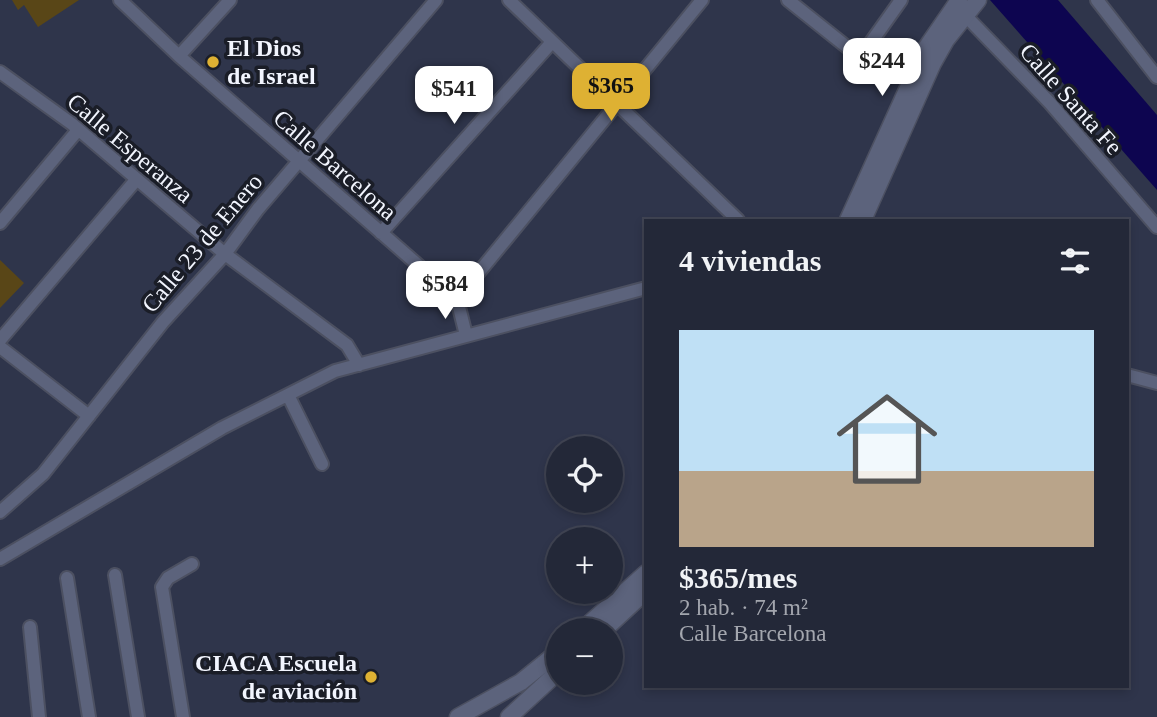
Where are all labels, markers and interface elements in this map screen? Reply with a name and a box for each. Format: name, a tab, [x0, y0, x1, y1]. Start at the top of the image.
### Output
place label: El Dios de Israel	[227, 35, 316, 89]
pin: $244	[841, 38, 923, 98]
street label: Calle Santa Fe	[1015, 38, 1127, 160]
text: $244	[859, 48, 905, 73]
marker: El Dios de Israel	[205, 54, 221, 70]
pin: $365	[570, 64, 652, 123]
pin: $541	[413, 66, 495, 126]
text: $365	[588, 73, 634, 98]
text: $541	[431, 76, 477, 101]
street label: Calle Esperanza	[62, 88, 198, 208]
street label: Calle Barcelona	[268, 105, 402, 226]
street label: Calle 23 de Enero	[137, 169, 267, 317]
icon: filters	[1056, 242, 1094, 280]
text: 4 viviendas	[679, 244, 822, 277]
pin: $584	[404, 262, 486, 321]
text: $584	[422, 271, 468, 296]
icon: home	[824, 376, 950, 502]
map controls	[546, 436, 623, 695]
button: locate	[546, 436, 623, 513]
button: +	[546, 527, 623, 604]
text: $365/mes	[679, 561, 797, 594]
text: 2 hab. · 74 m²	[679, 595, 808, 620]
button: −	[546, 618, 623, 695]
text: Calle Barcelona	[679, 621, 827, 646]
place label: CIACA Escuela de aviación	[195, 650, 357, 704]
marker: CIACA Escuela de aviación	[363, 669, 379, 685]

